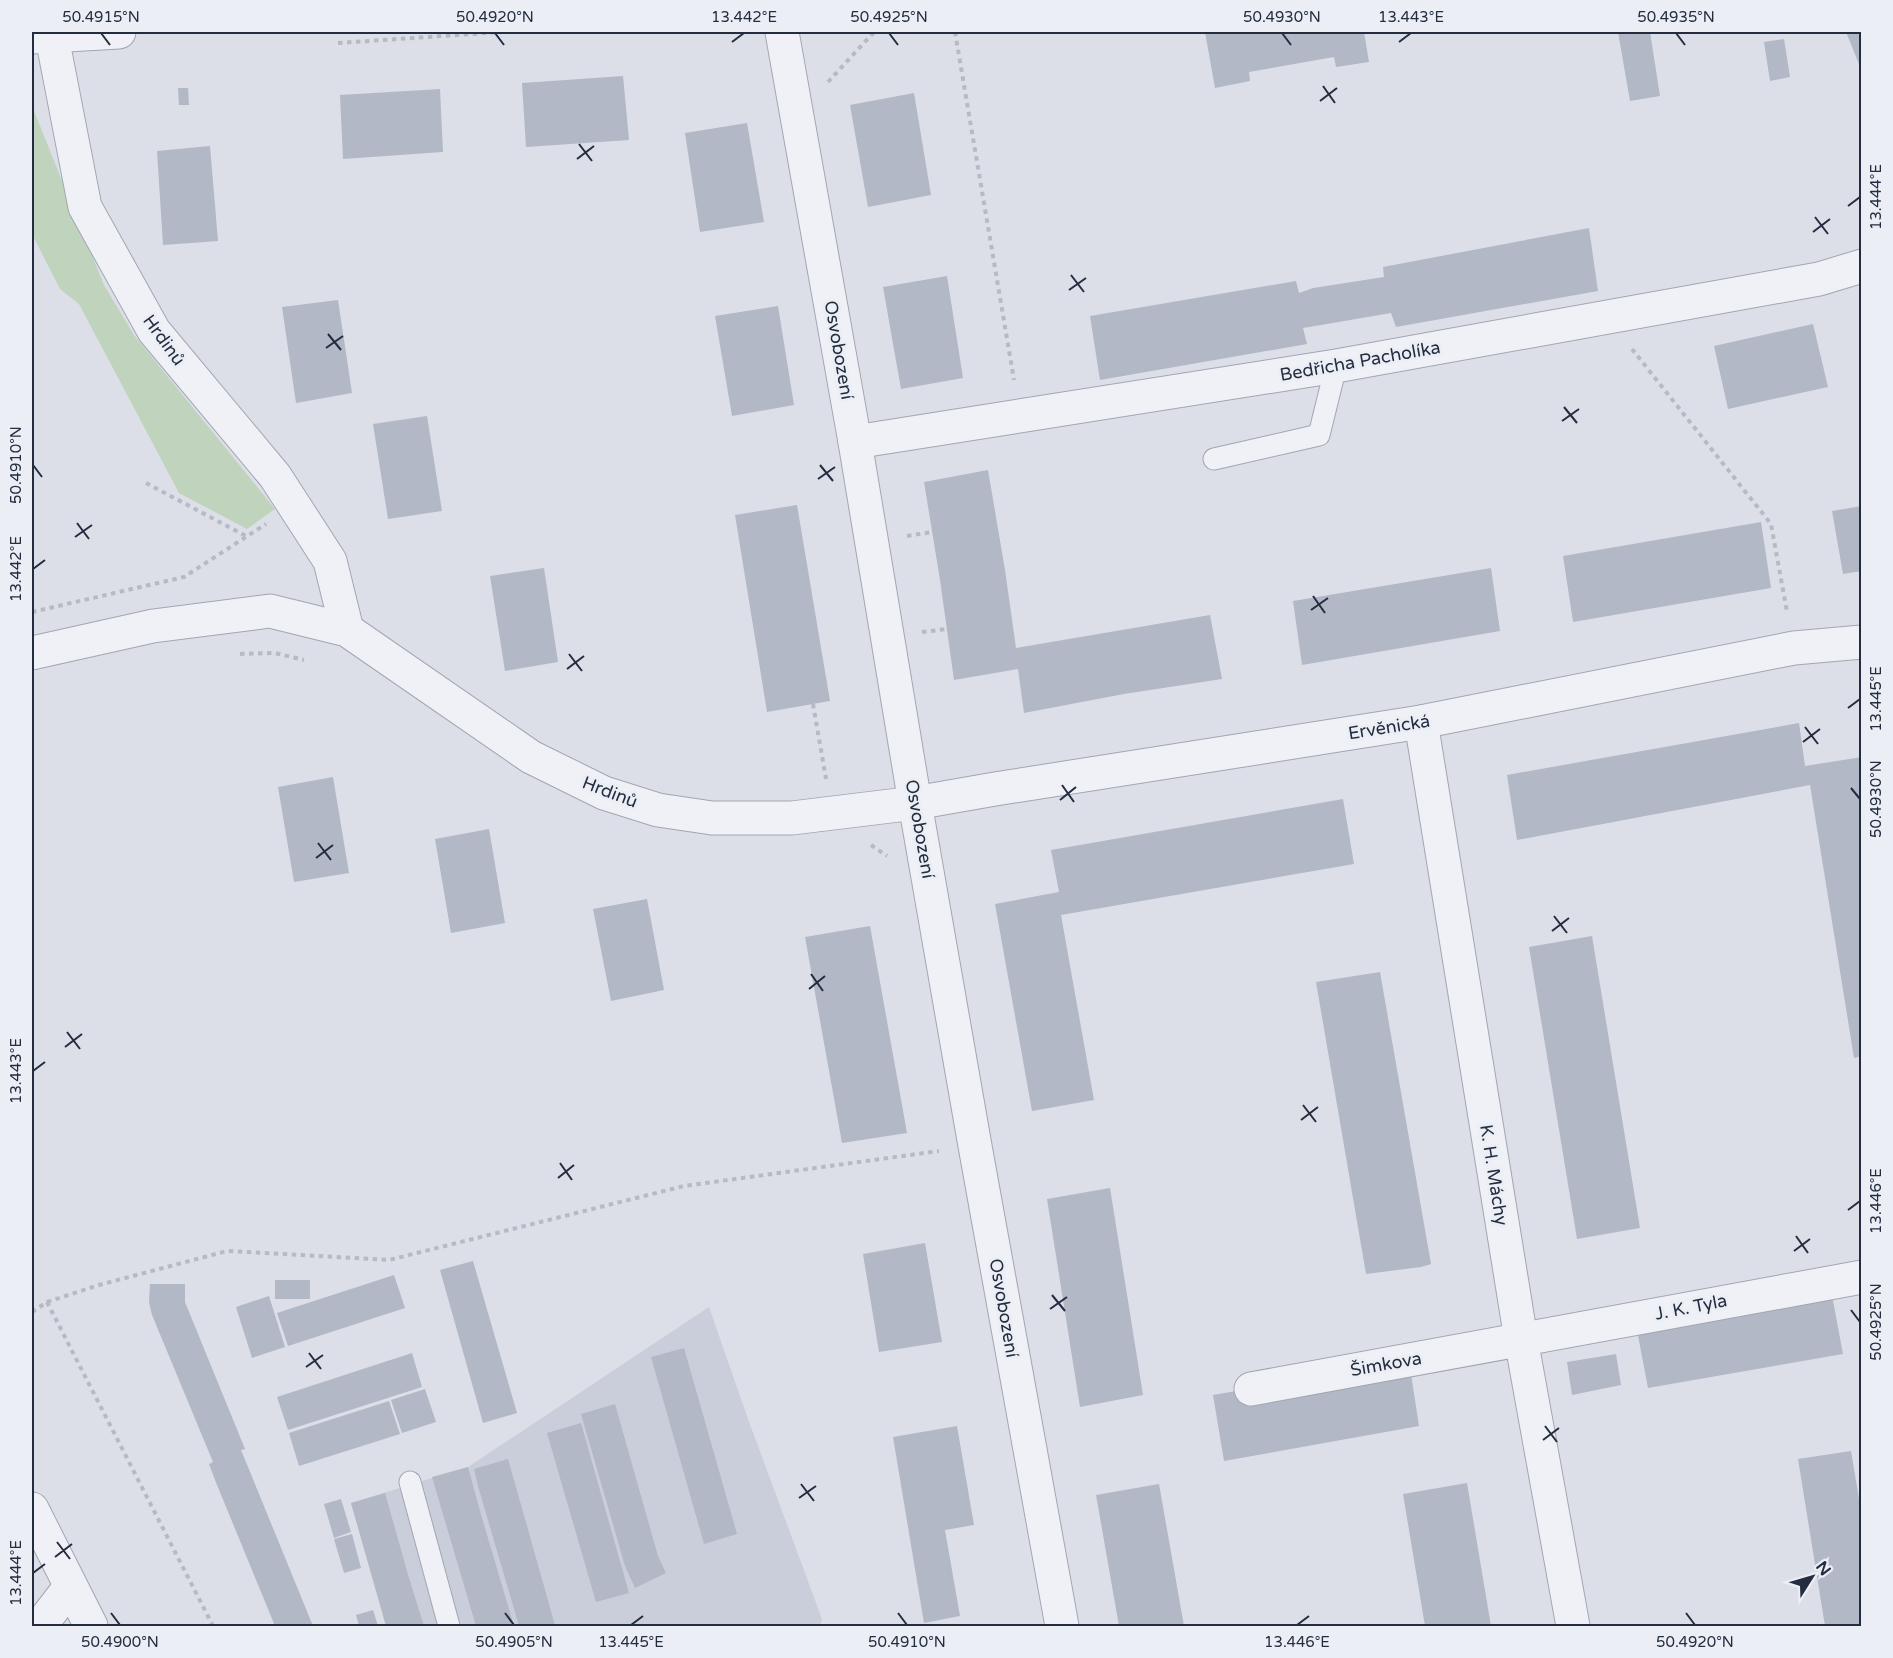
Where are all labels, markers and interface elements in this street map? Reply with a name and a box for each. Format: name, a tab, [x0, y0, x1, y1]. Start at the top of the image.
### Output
text: 50.4915°N	[62, 8, 140, 26]
text: 50.4920°N	[456, 8, 534, 26]
text: 13.442°E	[711, 8, 777, 26]
text: 50.4925°N	[850, 8, 928, 26]
text: 50.4930°N	[1243, 8, 1321, 26]
text: 13.443°E	[1378, 8, 1444, 26]
text: 50.4935°N	[1637, 8, 1715, 26]
text: 13.444°E	[1867, 164, 1885, 230]
street label: Osvobození	[819, 299, 859, 402]
street label: Hrdinů	[138, 310, 190, 370]
street label: Bedřicha Pacholíka	[1278, 336, 1442, 386]
text: 50.4910°N	[7, 426, 25, 504]
text: 13.442°E	[7, 536, 25, 602]
text: 13.445°E	[1867, 666, 1885, 732]
street label: Ervěnická	[1346, 710, 1432, 744]
text: 50.4930°N	[1867, 760, 1885, 838]
street label: Hrdinů	[579, 771, 641, 813]
street label: Osvobození	[900, 778, 940, 881]
text: 13.443°E	[7, 1038, 25, 1104]
street label: K. H. Máchy	[1475, 1123, 1513, 1227]
text: 13.446°E	[1867, 1168, 1885, 1234]
street label: Osvobození	[984, 1257, 1024, 1360]
text: 50.4925°N	[1867, 1283, 1885, 1361]
street label: J. K. Tyla	[1653, 1289, 1729, 1325]
street label: Šimkova	[1349, 1347, 1423, 1381]
text: 13.444°E	[7, 1540, 25, 1606]
north arrow	[1782, 1547, 1842, 1607]
text: N	[1811, 1557, 1835, 1580]
text: 50.4900°N	[81, 1633, 159, 1651]
text: 50.4905°N	[475, 1633, 553, 1651]
text: 13.445°E	[598, 1633, 664, 1651]
text: 50.4910°N	[868, 1633, 946, 1651]
text: 13.446°E	[1264, 1633, 1330, 1651]
text: 50.4920°N	[1656, 1633, 1734, 1651]

